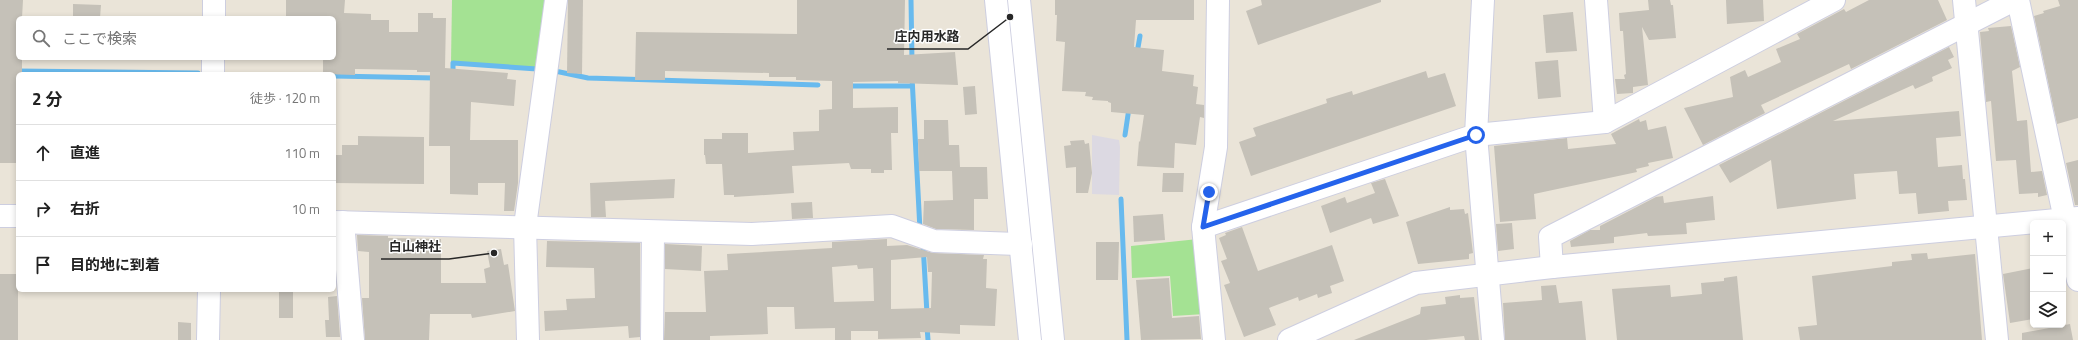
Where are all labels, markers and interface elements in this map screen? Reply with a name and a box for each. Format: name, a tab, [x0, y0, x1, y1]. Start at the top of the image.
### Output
search box	[16, 16, 336, 60]
callout: 庄内用水路	[887, 24, 968, 49]
text: 庄内用水路	[894, 26, 960, 46]
icon: search	[30, 27, 52, 49]
text: ここで検索	[62, 27, 137, 50]
text: 2 分	[32, 86, 62, 112]
text: 徒歩 · 120 m	[250, 88, 320, 108]
route start	[1467, 126, 1485, 144]
text: 直進	[70, 141, 100, 164]
icon: ahead	[32, 142, 54, 164]
text: 110 m	[284, 143, 320, 163]
route end	[1200, 183, 1218, 201]
text: 右折	[70, 197, 100, 220]
icon: right	[32, 198, 54, 220]
text: 10 m	[292, 199, 320, 219]
map controls	[2030, 220, 2066, 328]
button: +	[2030, 220, 2066, 256]
callout: 白山神社	[381, 234, 449, 259]
text: 白山神社	[389, 236, 441, 256]
text: 目的地に到着	[70, 253, 160, 276]
icon: arrive	[32, 254, 54, 276]
button: −	[2030, 256, 2066, 292]
button: layers	[2030, 292, 2066, 328]

